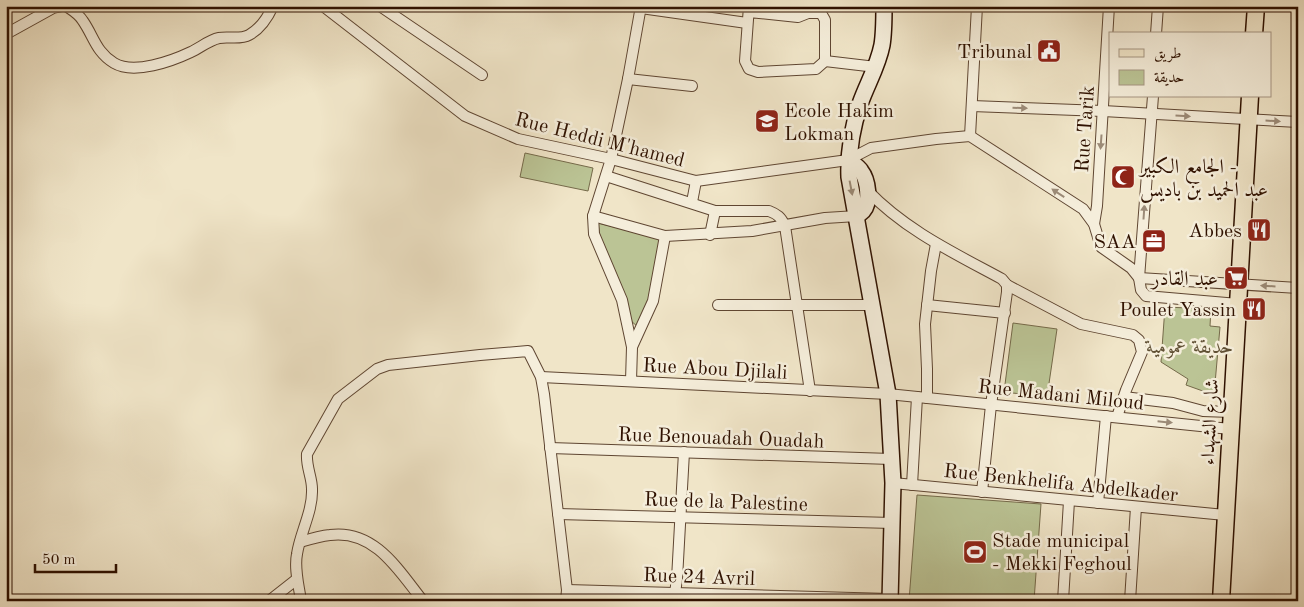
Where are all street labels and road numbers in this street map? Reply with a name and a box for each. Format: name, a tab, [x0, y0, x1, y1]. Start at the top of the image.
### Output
street label: Rue Tarik	[1073, 85, 1099, 173]
street label: Rue Heddi M'hamed	[512, 110, 687, 172]
street label: Rue Abou Djilali	[642, 356, 788, 384]
street label: Rue Madani Miloud	[977, 377, 1145, 415]
street label: شارع الشهداء	[1199, 378, 1229, 466]
street label: Rue Benouadah Ouadah	[617, 425, 825, 453]
street label: Rue Benkhelifa Abdelkader	[943, 462, 1179, 506]
street label: Rue de la Palestine	[644, 490, 808, 516]
street label: Rue 24 Avril	[643, 566, 755, 590]

